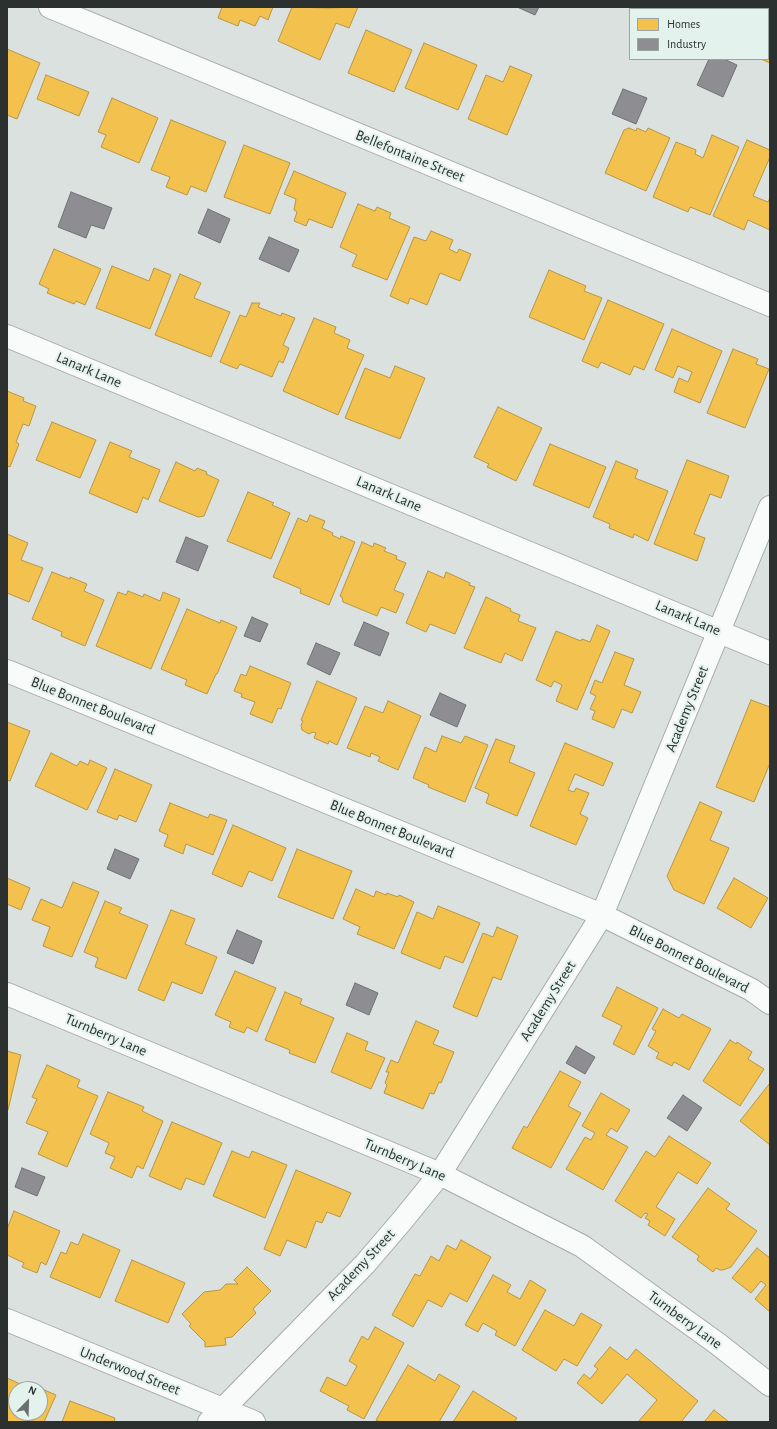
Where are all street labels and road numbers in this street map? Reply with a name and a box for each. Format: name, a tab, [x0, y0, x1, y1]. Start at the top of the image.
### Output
street label: Bellefontaine Street	[353, 126, 467, 186]
street label: Lanark Lane	[54, 348, 124, 392]
street label: Lanark Lane	[354, 472, 424, 516]
street label: Lanark Lane	[653, 596, 723, 640]
street label: Academy Street	[662, 663, 712, 755]
street label: Blue Bonnet Boulevard	[28, 673, 158, 739]
street label: Blue Bonnet Boulevard	[327, 796, 457, 862]
street label: Blue Bonnet Boulevard	[626, 921, 752, 997]
street label: Academy Street	[516, 957, 580, 1045]
street label: Turnberry Lane	[62, 1010, 150, 1060]
street label: Turnberry Lane	[361, 1135, 449, 1185]
street label: Academy Street	[323, 1225, 399, 1305]
street label: Turnberry Lane	[644, 1287, 726, 1353]
street label: Underwood Street	[77, 1343, 183, 1399]

